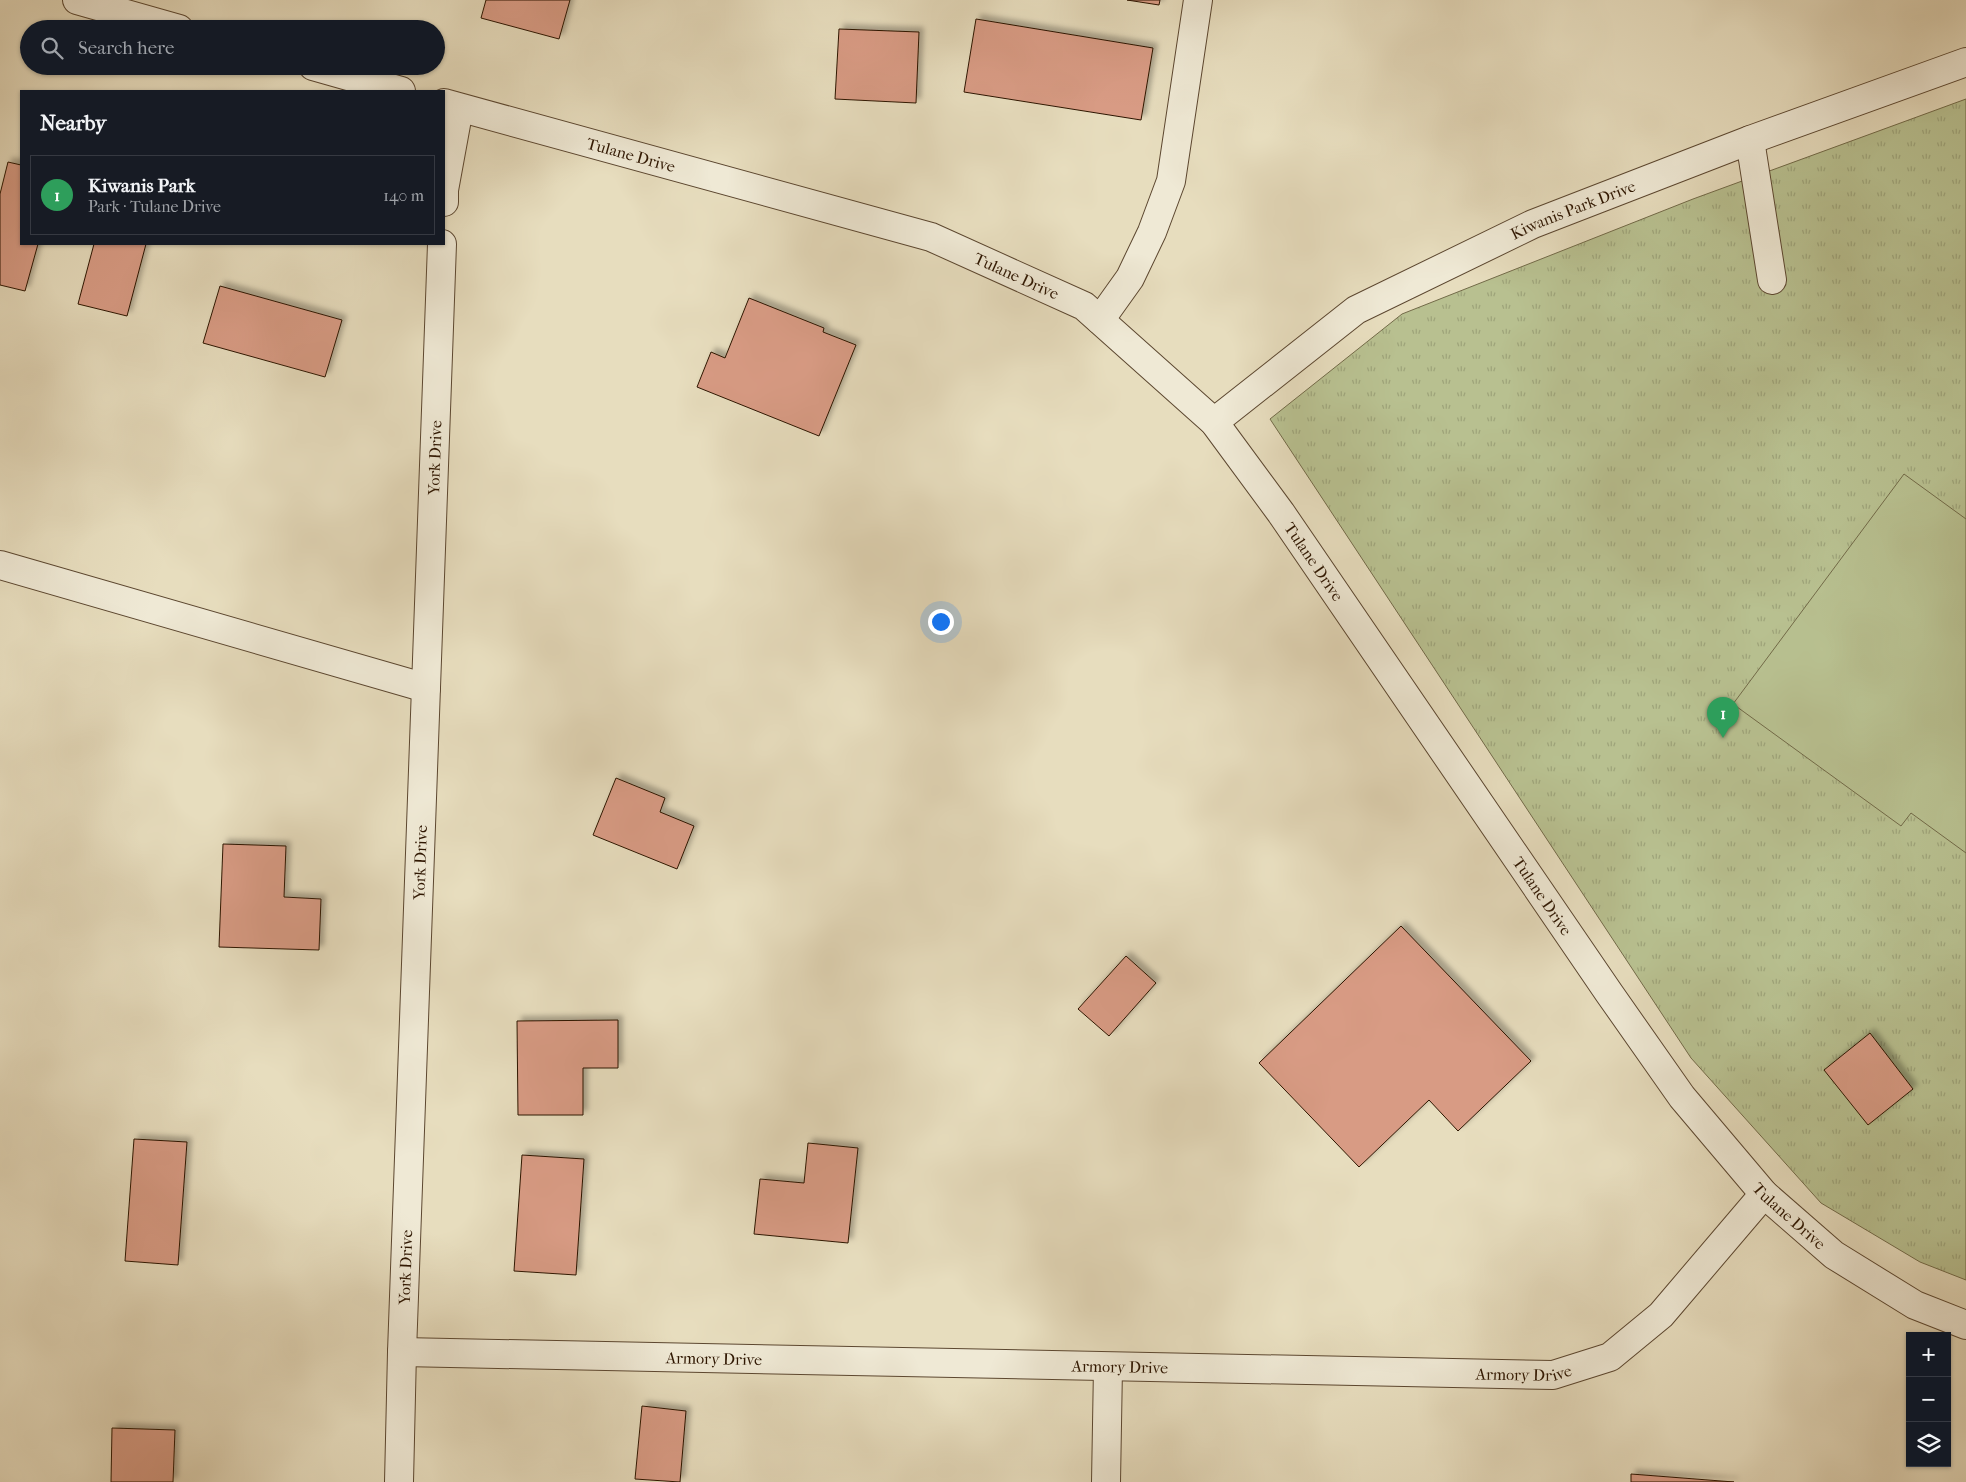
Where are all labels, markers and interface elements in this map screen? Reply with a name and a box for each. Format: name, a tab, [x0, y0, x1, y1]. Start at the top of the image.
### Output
search box	[20, 20, 445, 75]
icon: search	[38, 34, 66, 62]
text: Search here	[78, 37, 174, 59]
text: Nearby	[40, 111, 106, 135]
street label: Tulane Drive	[585, 133, 678, 176]
text: Kiwanis Park	[88, 175, 195, 197]
street label: Kiwanis Park Drive	[1507, 176, 1638, 243]
text: 1	[54, 186, 60, 205]
text: 140 m	[383, 186, 424, 205]
text: Park · Tulane Drive	[88, 197, 221, 216]
street label: Tulane Drive	[971, 248, 1062, 303]
street label: York Drive	[423, 420, 445, 496]
street label: Tulane Drive	[1281, 519, 1348, 605]
your location	[928, 609, 954, 635]
pin: 1	[1707, 697, 1739, 738]
street label: York Drive	[409, 825, 431, 901]
street label: Tulane Drive	[1509, 853, 1576, 939]
street label: Tulane Drive	[1749, 1179, 1830, 1253]
street label: York Drive	[394, 1229, 416, 1306]
map controls	[1906, 1332, 1951, 1467]
button: +	[1906, 1332, 1951, 1377]
street label: Armory Drive	[665, 1348, 762, 1369]
street label: Armory Drive	[1071, 1356, 1168, 1377]
street label: Armory Drive	[1474, 1360, 1574, 1384]
button: −	[1906, 1377, 1951, 1422]
button: layers	[1906, 1422, 1951, 1467]

